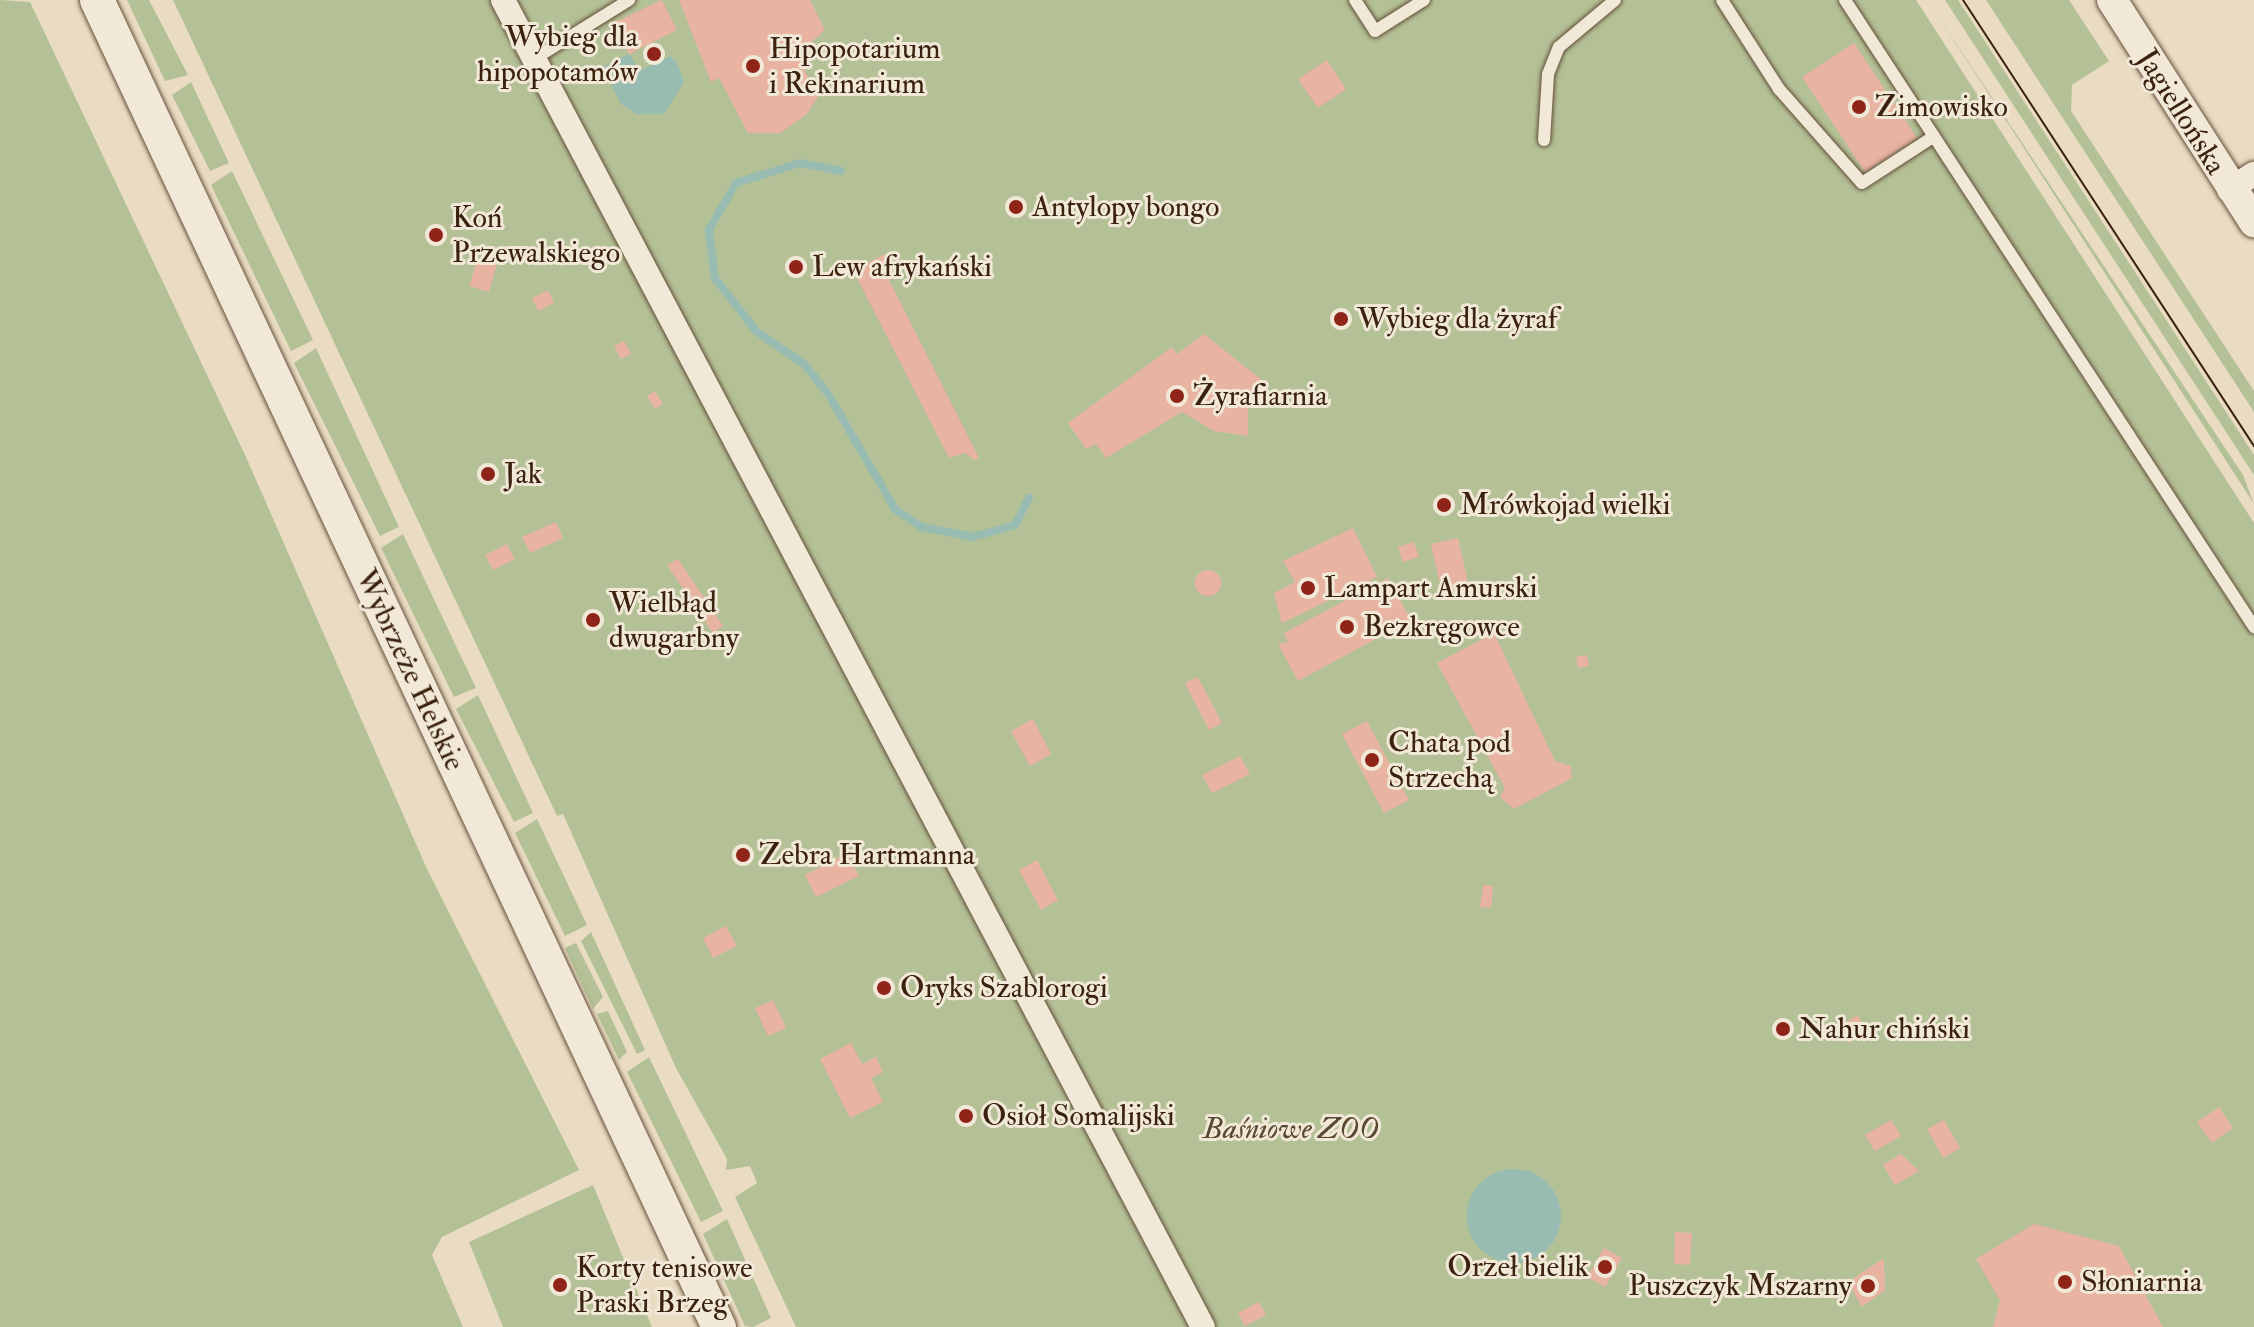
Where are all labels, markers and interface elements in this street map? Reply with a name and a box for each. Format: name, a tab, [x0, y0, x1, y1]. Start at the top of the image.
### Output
place label: Wybieg dla hipopotamów	[477, 19, 638, 90]
place label: Hipopotarium i Rekinarium	[769, 31, 941, 102]
street label: Jagiellońska	[2128, 43, 2234, 181]
marker: Wybieg dla hipopotamów	[645, 45, 663, 63]
marker: Hipopotarium i Rekinarium	[744, 57, 762, 75]
place label: Zimowisko	[1875, 89, 2008, 125]
marker: Zimowisko	[1850, 98, 1868, 116]
place label: Antylopy bongo	[1032, 189, 1220, 225]
marker: Antylopy bongo	[1007, 198, 1025, 216]
place label: Koń Przewalskiego	[452, 200, 620, 270]
marker: Koń Przewalskiego	[427, 226, 445, 244]
place label: Lew afrykański	[812, 249, 992, 285]
marker: Lew afrykański	[787, 258, 805, 276]
place label: Wybieg dla żyraf	[1357, 301, 1558, 337]
marker: Wybieg dla żyraf	[1332, 310, 1350, 328]
place label: Żyrafiarnia	[1193, 378, 1327, 414]
marker: Żyrafiarnia	[1168, 387, 1186, 405]
place label: Jak	[504, 456, 542, 492]
marker: Jak	[479, 465, 497, 483]
place label: Mrówkojad wielki	[1460, 487, 1670, 523]
marker: Mrówkojad wielki	[1435, 496, 1453, 514]
street label: Wybrzeże Helskie	[348, 564, 472, 776]
place label: Lampart Amurski	[1324, 570, 1537, 606]
marker: Lampart Amurski	[1299, 579, 1317, 597]
place label: Wielbłąd dwugarbny	[609, 585, 739, 656]
place label: Bezkręgowce	[1363, 609, 1520, 645]
marker: Wielbłąd dwugarbny	[584, 611, 602, 629]
marker: Bezkręgowce	[1338, 618, 1356, 636]
place label: Chata pod Strzechą	[1388, 725, 1511, 796]
marker: Chata pod Strzechą	[1363, 751, 1381, 769]
place label: Zebra Hartmanna	[759, 837, 975, 873]
marker: Zebra Hartmanna	[734, 846, 752, 864]
place label: Oryks Szablorogi	[900, 970, 1108, 1006]
marker: Oryks Szablorogi	[875, 979, 893, 997]
place label: Nahur chiński	[1799, 1011, 1970, 1047]
marker: Nahur chiński	[1774, 1020, 1792, 1038]
place label: Osioł Somalijski	[982, 1098, 1175, 1134]
marker: Osioł Somalijski	[957, 1107, 975, 1125]
park label: Baśniowe ZOO	[1203, 1111, 1379, 1147]
place label: Orzeł bielik	[1447, 1249, 1589, 1285]
place label: Korty tenisowe Praski Brzeg	[576, 1250, 752, 1320]
marker: Orzeł bielik	[1596, 1258, 1614, 1276]
place label: Słoniarnia	[2081, 1264, 2202, 1300]
place label: Puszczyk Mszarny	[1628, 1268, 1852, 1304]
marker: Słoniarnia	[2056, 1273, 2074, 1291]
marker: Korty tenisowe Praski Brzeg	[551, 1276, 569, 1294]
marker: Puszczyk Mszarny	[1859, 1277, 1877, 1295]

